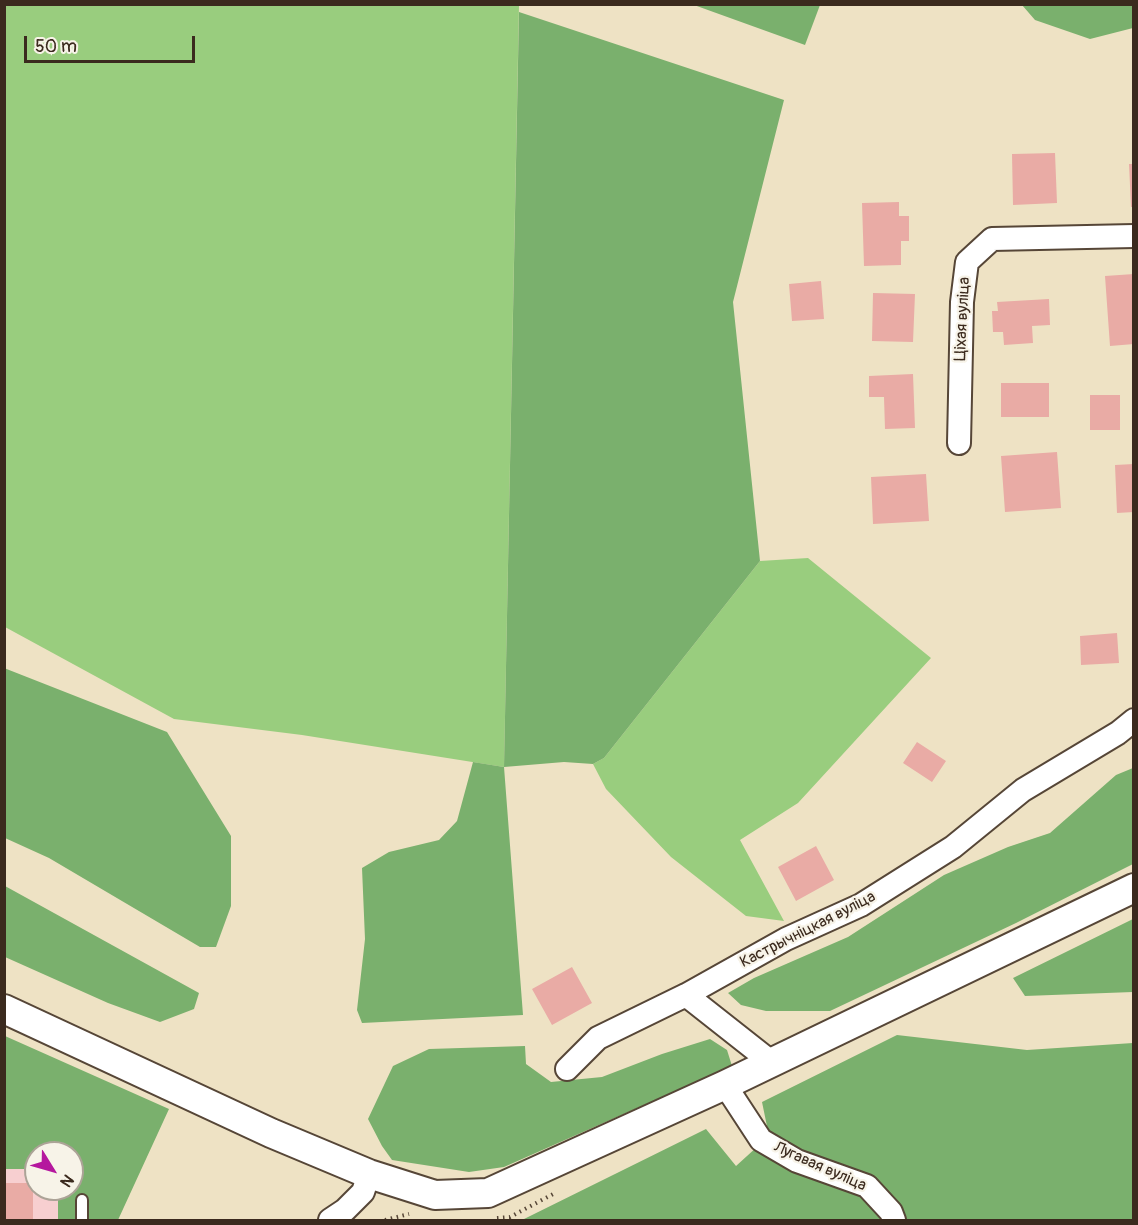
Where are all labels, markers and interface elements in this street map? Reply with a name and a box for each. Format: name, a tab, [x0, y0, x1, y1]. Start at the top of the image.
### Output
scale bar	[27, 24, 198, 62]
text: 50 m	[35, 35, 77, 58]
street label: Ціхая вуліца	[951, 277, 975, 361]
street label: Кастрычніцкая вуліца	[737, 888, 879, 972]
street label: Лугавая вуліца	[771, 1138, 869, 1196]
north arrow	[24, 1141, 84, 1201]
text: N	[56, 1170, 78, 1191]

